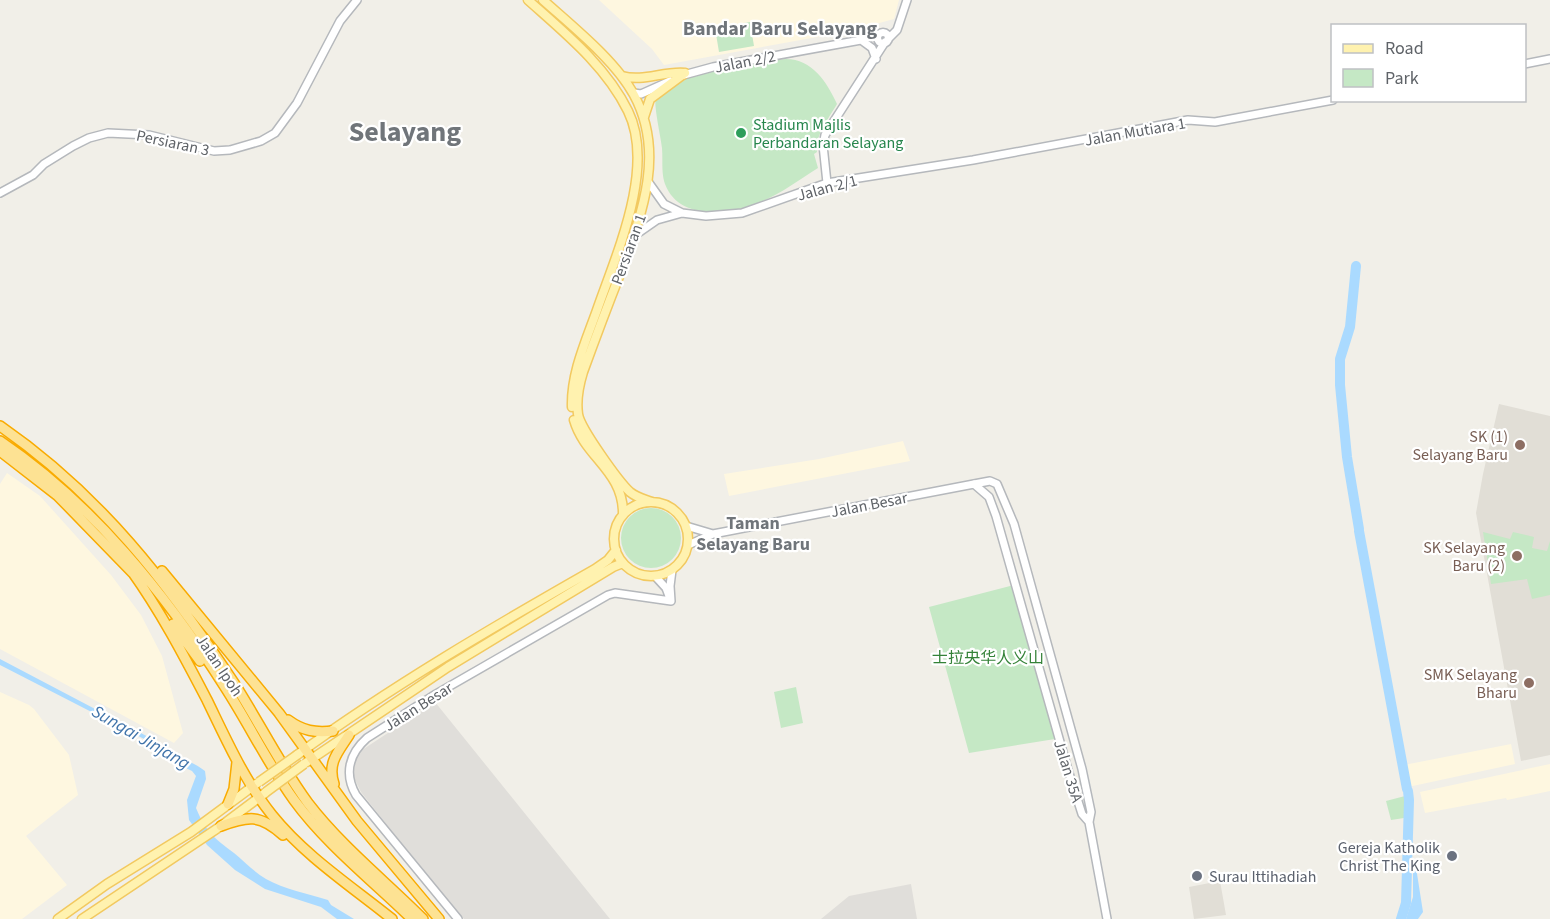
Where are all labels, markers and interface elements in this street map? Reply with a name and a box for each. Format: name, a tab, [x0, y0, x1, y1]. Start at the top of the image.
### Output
district label: Bandar Baru Selayang	[683, 15, 878, 43]
legend	[1331, 24, 1526, 102]
text: Road	[1385, 36, 1424, 61]
street label: Jalan 2/2	[713, 45, 777, 79]
text: Park	[1385, 66, 1419, 91]
district label: Selayang	[349, 112, 461, 152]
street label: Jalan Mutiara 1	[1083, 112, 1187, 152]
place label: Stadium Majlis Perbandaran Selayang	[753, 114, 903, 154]
street label: Persiaran 3	[134, 125, 211, 161]
marker: Stadium Majlis Perbandaran Selayang	[734, 126, 748, 140]
street label: Jalan 2/1	[795, 169, 860, 207]
street label: Persiaran 1	[606, 211, 652, 288]
place label: SK (1) Selayang Baru	[1412, 426, 1508, 466]
marker: SK (1) Selayang Baru	[1513, 438, 1527, 452]
street label: Jalan Besar	[829, 487, 910, 523]
district label: Taman Selayang Baru	[696, 511, 810, 557]
place label: SK Selayang Baru (2)	[1423, 537, 1505, 577]
marker: SK Selayang Baru (2)	[1510, 549, 1524, 563]
street label: Jalan Ipoh	[190, 630, 248, 701]
park label: 士拉央华人义山	[932, 647, 1044, 669]
place label: SMK Selayang Bharu	[1424, 664, 1517, 704]
marker: SMK Selayang Bharu	[1522, 676, 1536, 690]
street label: Jalan Besar	[380, 677, 458, 737]
water label: Sungai Jinjang	[87, 699, 195, 776]
street label: Jalan 35A	[1048, 737, 1088, 806]
place label: Gereja Katholik Christ The King	[1338, 837, 1440, 877]
marker: Gereja Katholik Christ The King	[1445, 849, 1459, 863]
place label: Surau Ittihadiah	[1209, 866, 1316, 888]
marker: Surau Ittihadiah	[1190, 869, 1204, 883]

